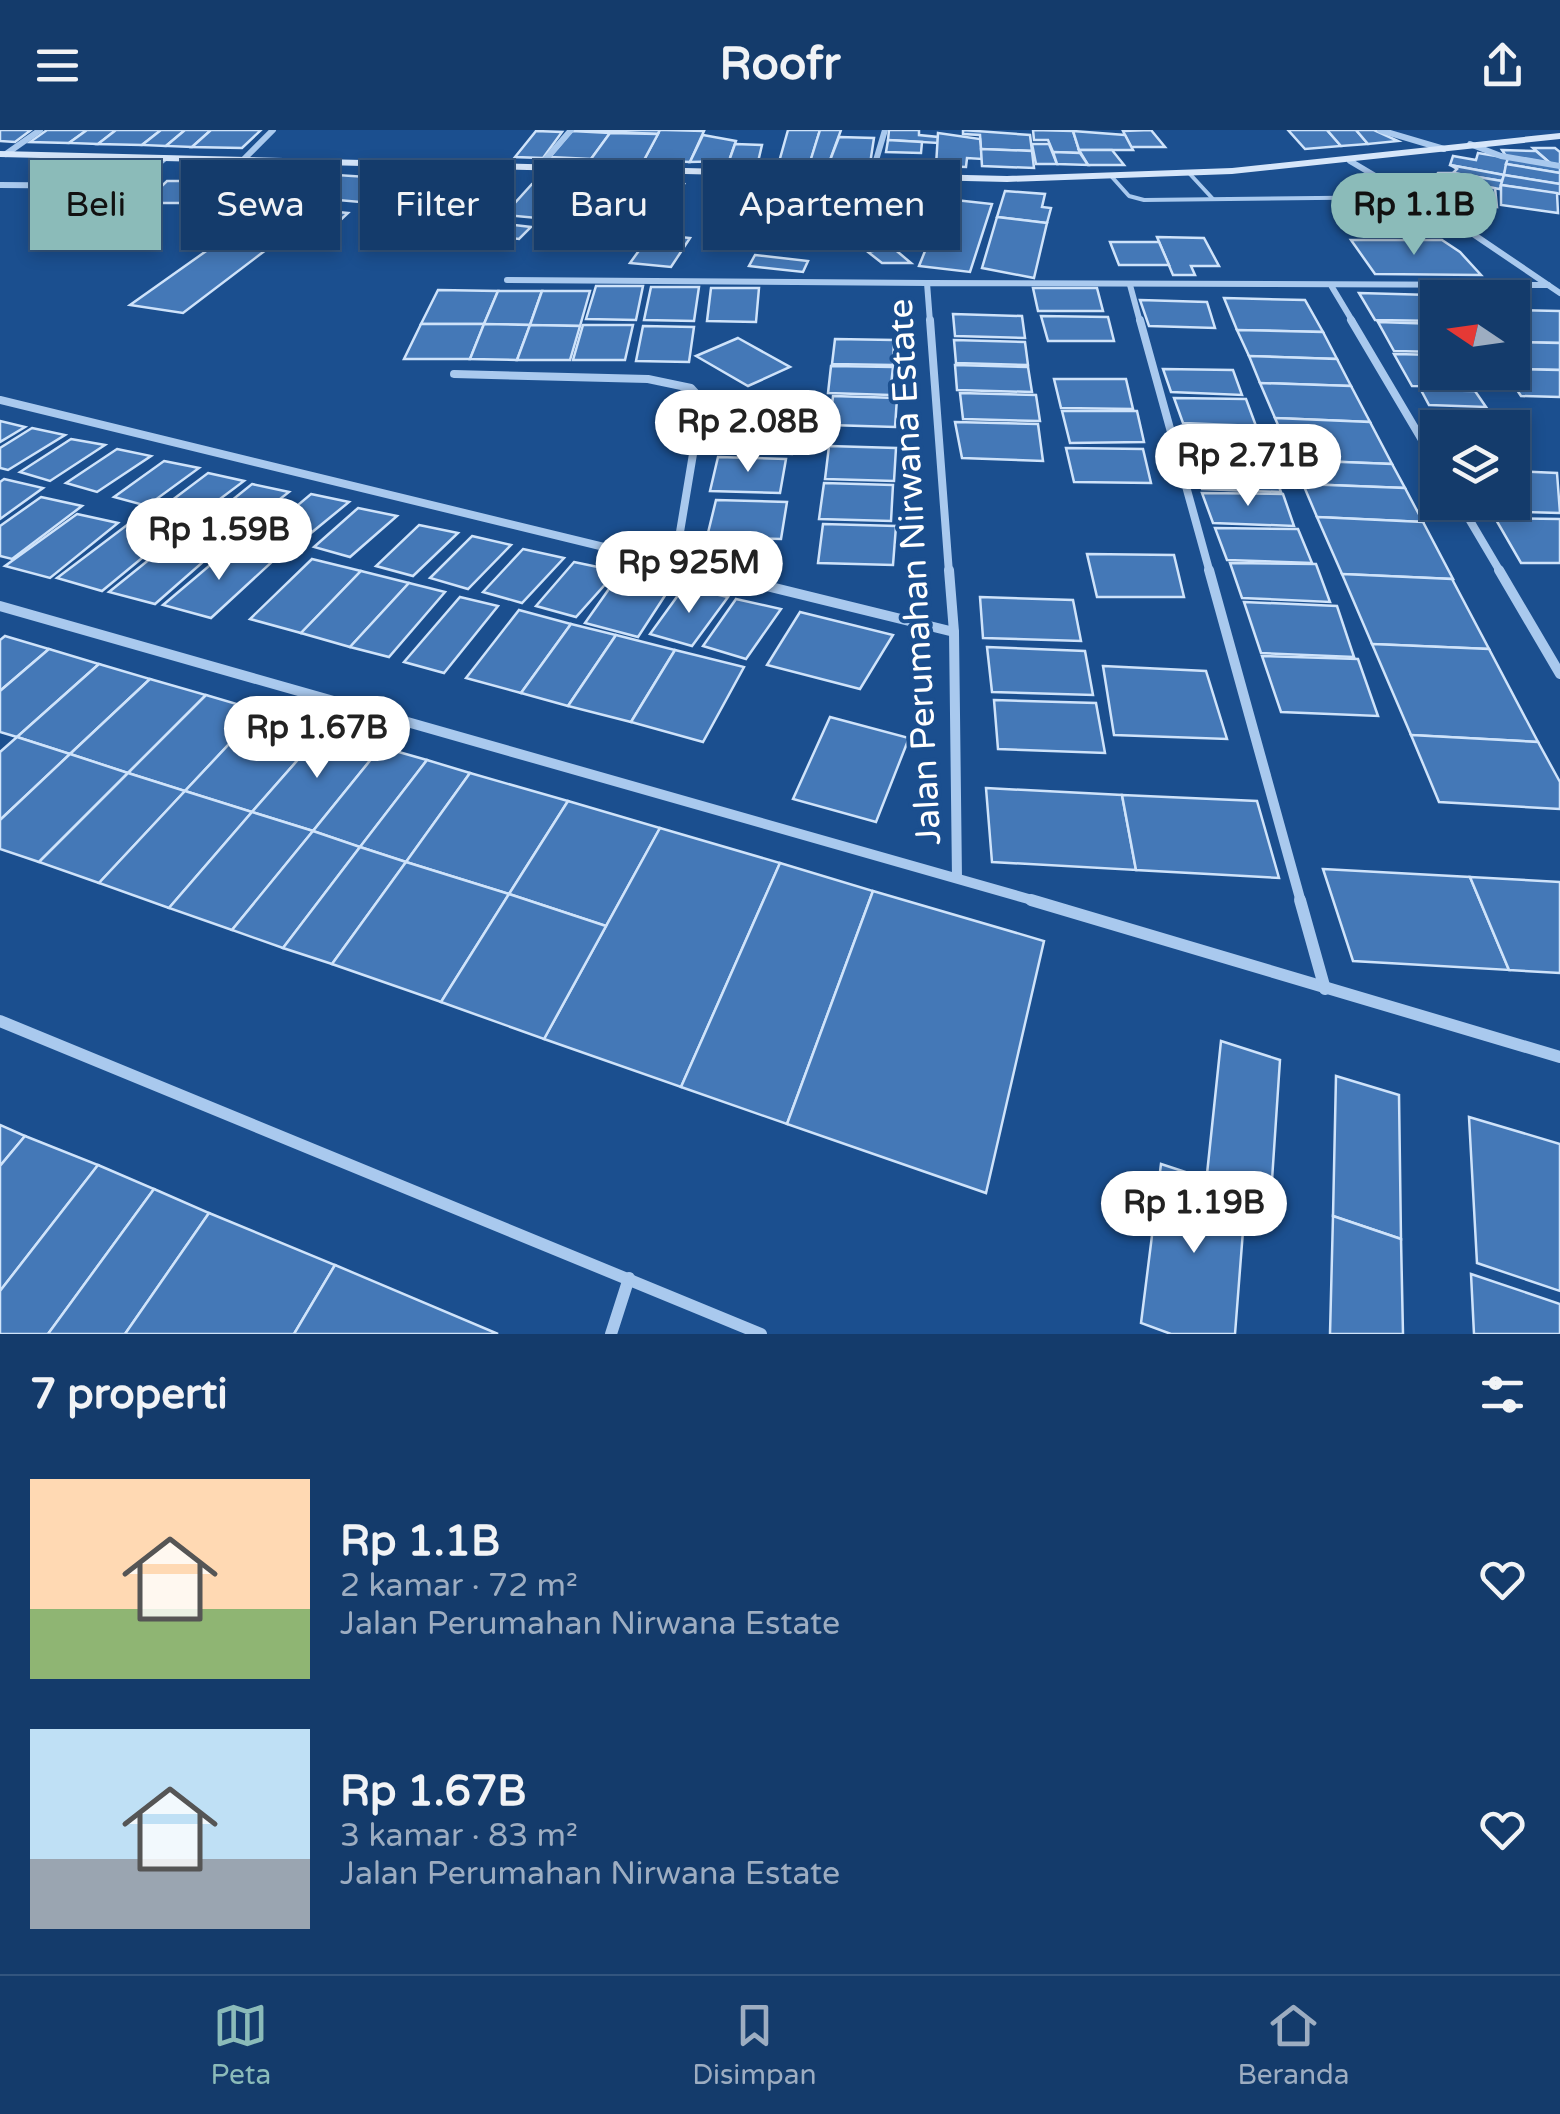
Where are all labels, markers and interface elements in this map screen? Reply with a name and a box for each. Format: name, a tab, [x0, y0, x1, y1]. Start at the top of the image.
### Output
icon: menu	[30, 38, 85, 93]
text: Roofr	[720, 38, 840, 92]
icon: share	[1475, 38, 1530, 93]
chip: Beli	[30, 160, 161, 250]
chip: Sewa	[181, 160, 340, 250]
chip: Filter	[360, 160, 514, 250]
chip: Baru	[534, 160, 683, 250]
chip: Apartemen	[703, 160, 960, 250]
pin: Rp 1.1B	[1322, 173, 1506, 258]
text: Rp 1.1B	[1353, 186, 1475, 224]
north arrow	[1420, 280, 1530, 390]
map controls	[1420, 280, 1530, 520]
street label: Jalan Perumahan Nirwana Estate	[880, 298, 950, 846]
pin: Rp 2.08B	[645, 390, 851, 475]
text: Rp 2.08B	[677, 403, 819, 441]
button: layers	[1420, 410, 1530, 520]
pin: Rp 2.71B	[1145, 424, 1351, 509]
text: Rp 2.71B	[1177, 437, 1319, 475]
pin: Rp 1.59B	[116, 498, 322, 583]
text: Rp 1.59B	[148, 511, 290, 549]
pin: Rp 925M	[597, 531, 781, 616]
text: Rp 925M	[618, 544, 760, 582]
pin: Rp 1.67B	[214, 696, 420, 781]
text: Rp 1.67B	[246, 709, 388, 747]
pin: Rp 1.19B	[1091, 1171, 1297, 1256]
text: Rp 1.19B	[1123, 1184, 1265, 1222]
icon: filters	[1475, 1367, 1530, 1422]
text: 7 properti	[30, 1369, 228, 1420]
text: Rp 1.1B	[340, 1516, 500, 1567]
icon: home	[110, 1519, 230, 1639]
icon: heart	[1475, 1552, 1530, 1607]
text: 2 kamar · 72 m²	[340, 1567, 578, 1605]
text: Jalan Perumahan Nirwana Estate	[340, 1605, 840, 1643]
text: Rp 1.67B	[340, 1766, 526, 1817]
icon: home	[110, 1769, 230, 1889]
icon: heart	[1475, 1802, 1530, 1857]
text: 3 kamar · 83 m²	[340, 1817, 578, 1855]
text: Jalan Perumahan Nirwana Estate	[340, 1855, 840, 1893]
tab: Peta	[210, 1998, 271, 2092]
tab: Disimpan	[692, 1998, 816, 2092]
tab: Beranda	[1237, 1998, 1350, 2092]

